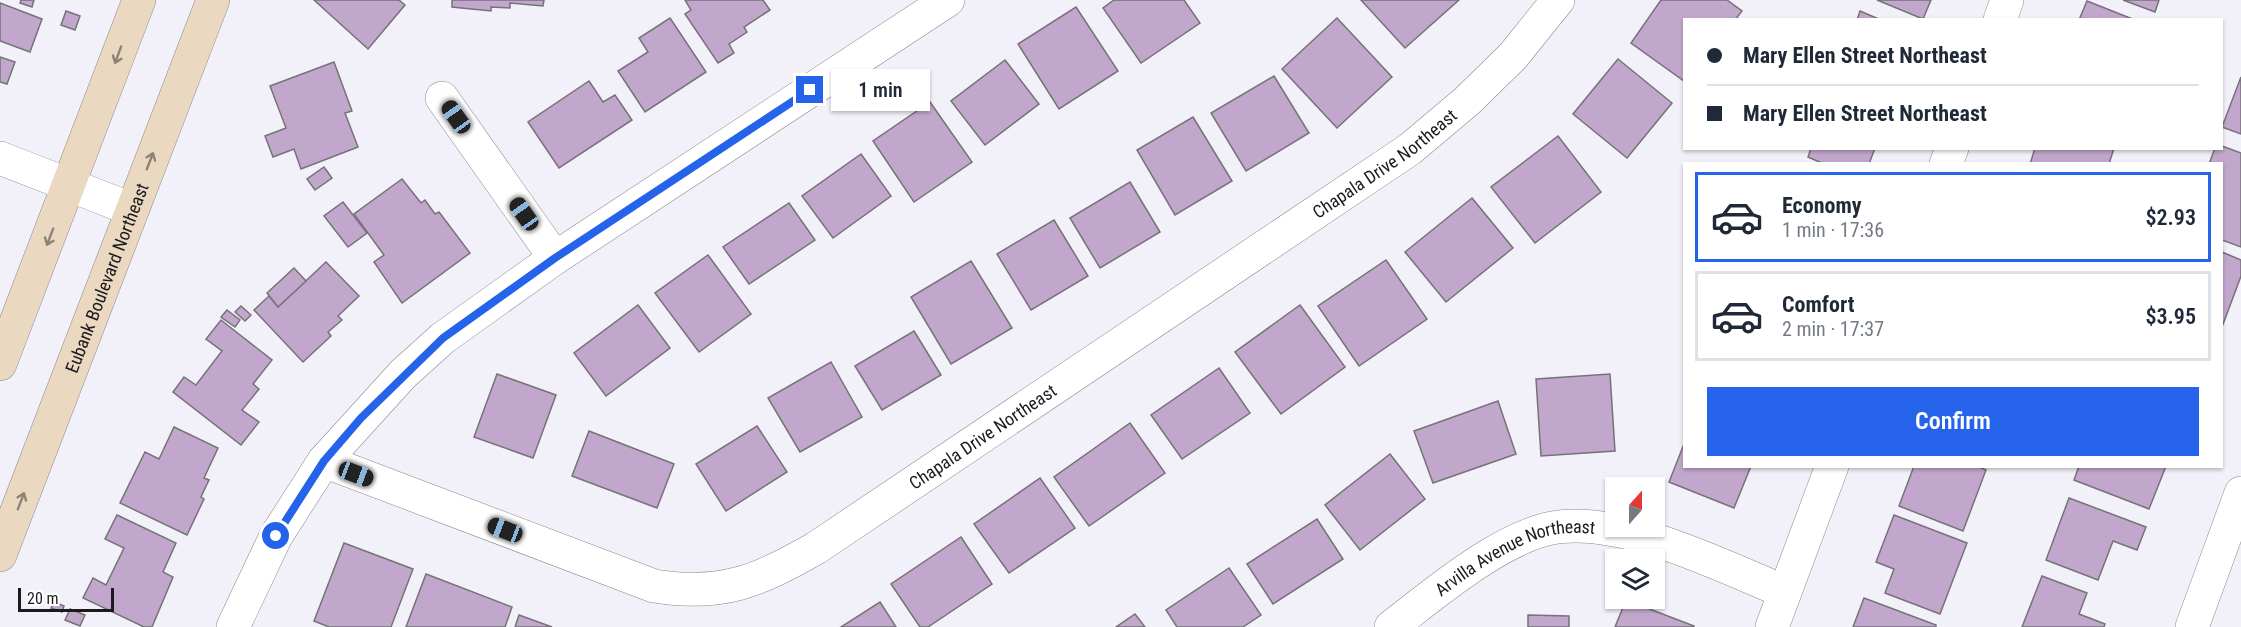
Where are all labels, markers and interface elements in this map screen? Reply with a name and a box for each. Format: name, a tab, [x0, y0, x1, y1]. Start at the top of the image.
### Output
text: Mary Ellen Street Northeast	[1743, 43, 1987, 68]
one-way arrow	[112, 45, 123, 64]
callout: 1 min	[831, 69, 930, 111]
route end	[796, 76, 823, 103]
text: 1 min	[858, 78, 903, 102]
car	[438, 97, 474, 137]
text: Mary Ellen Street Northeast	[1743, 101, 1987, 126]
street label: Chapala Drive Northeast	[1308, 104, 1461, 222]
one-way arrow	[145, 153, 156, 171]
street label: Eubank Boulevard Northeast	[61, 180, 152, 376]
icon: car	[1710, 190, 1764, 244]
text: Economy	[1782, 193, 1862, 218]
car	[506, 194, 542, 234]
text: $2.93	[2145, 205, 2196, 230]
text: 1 min · 17:36	[1782, 218, 1884, 242]
one-way arrow	[44, 228, 55, 246]
icon: car	[1710, 289, 1764, 343]
text: Comfort	[1782, 292, 1855, 317]
text: $3.95	[2145, 304, 2196, 329]
text: 2 min · 17:37	[1782, 317, 1884, 341]
street label: Chapala Drive Northeast	[905, 379, 1060, 493]
button: Confirm	[1707, 387, 2199, 456]
car	[336, 459, 376, 489]
north arrow	[1605, 477, 1665, 537]
map controls	[1605, 477, 1665, 609]
one-way arrow	[16, 492, 27, 510]
car	[485, 515, 525, 545]
street label: Arvilla Avenue Northeast	[1431, 515, 1596, 600]
route start	[262, 522, 289, 549]
button: layers	[1605, 549, 1665, 609]
scale bar	[18, 585, 114, 612]
text: 20 m	[27, 589, 59, 608]

